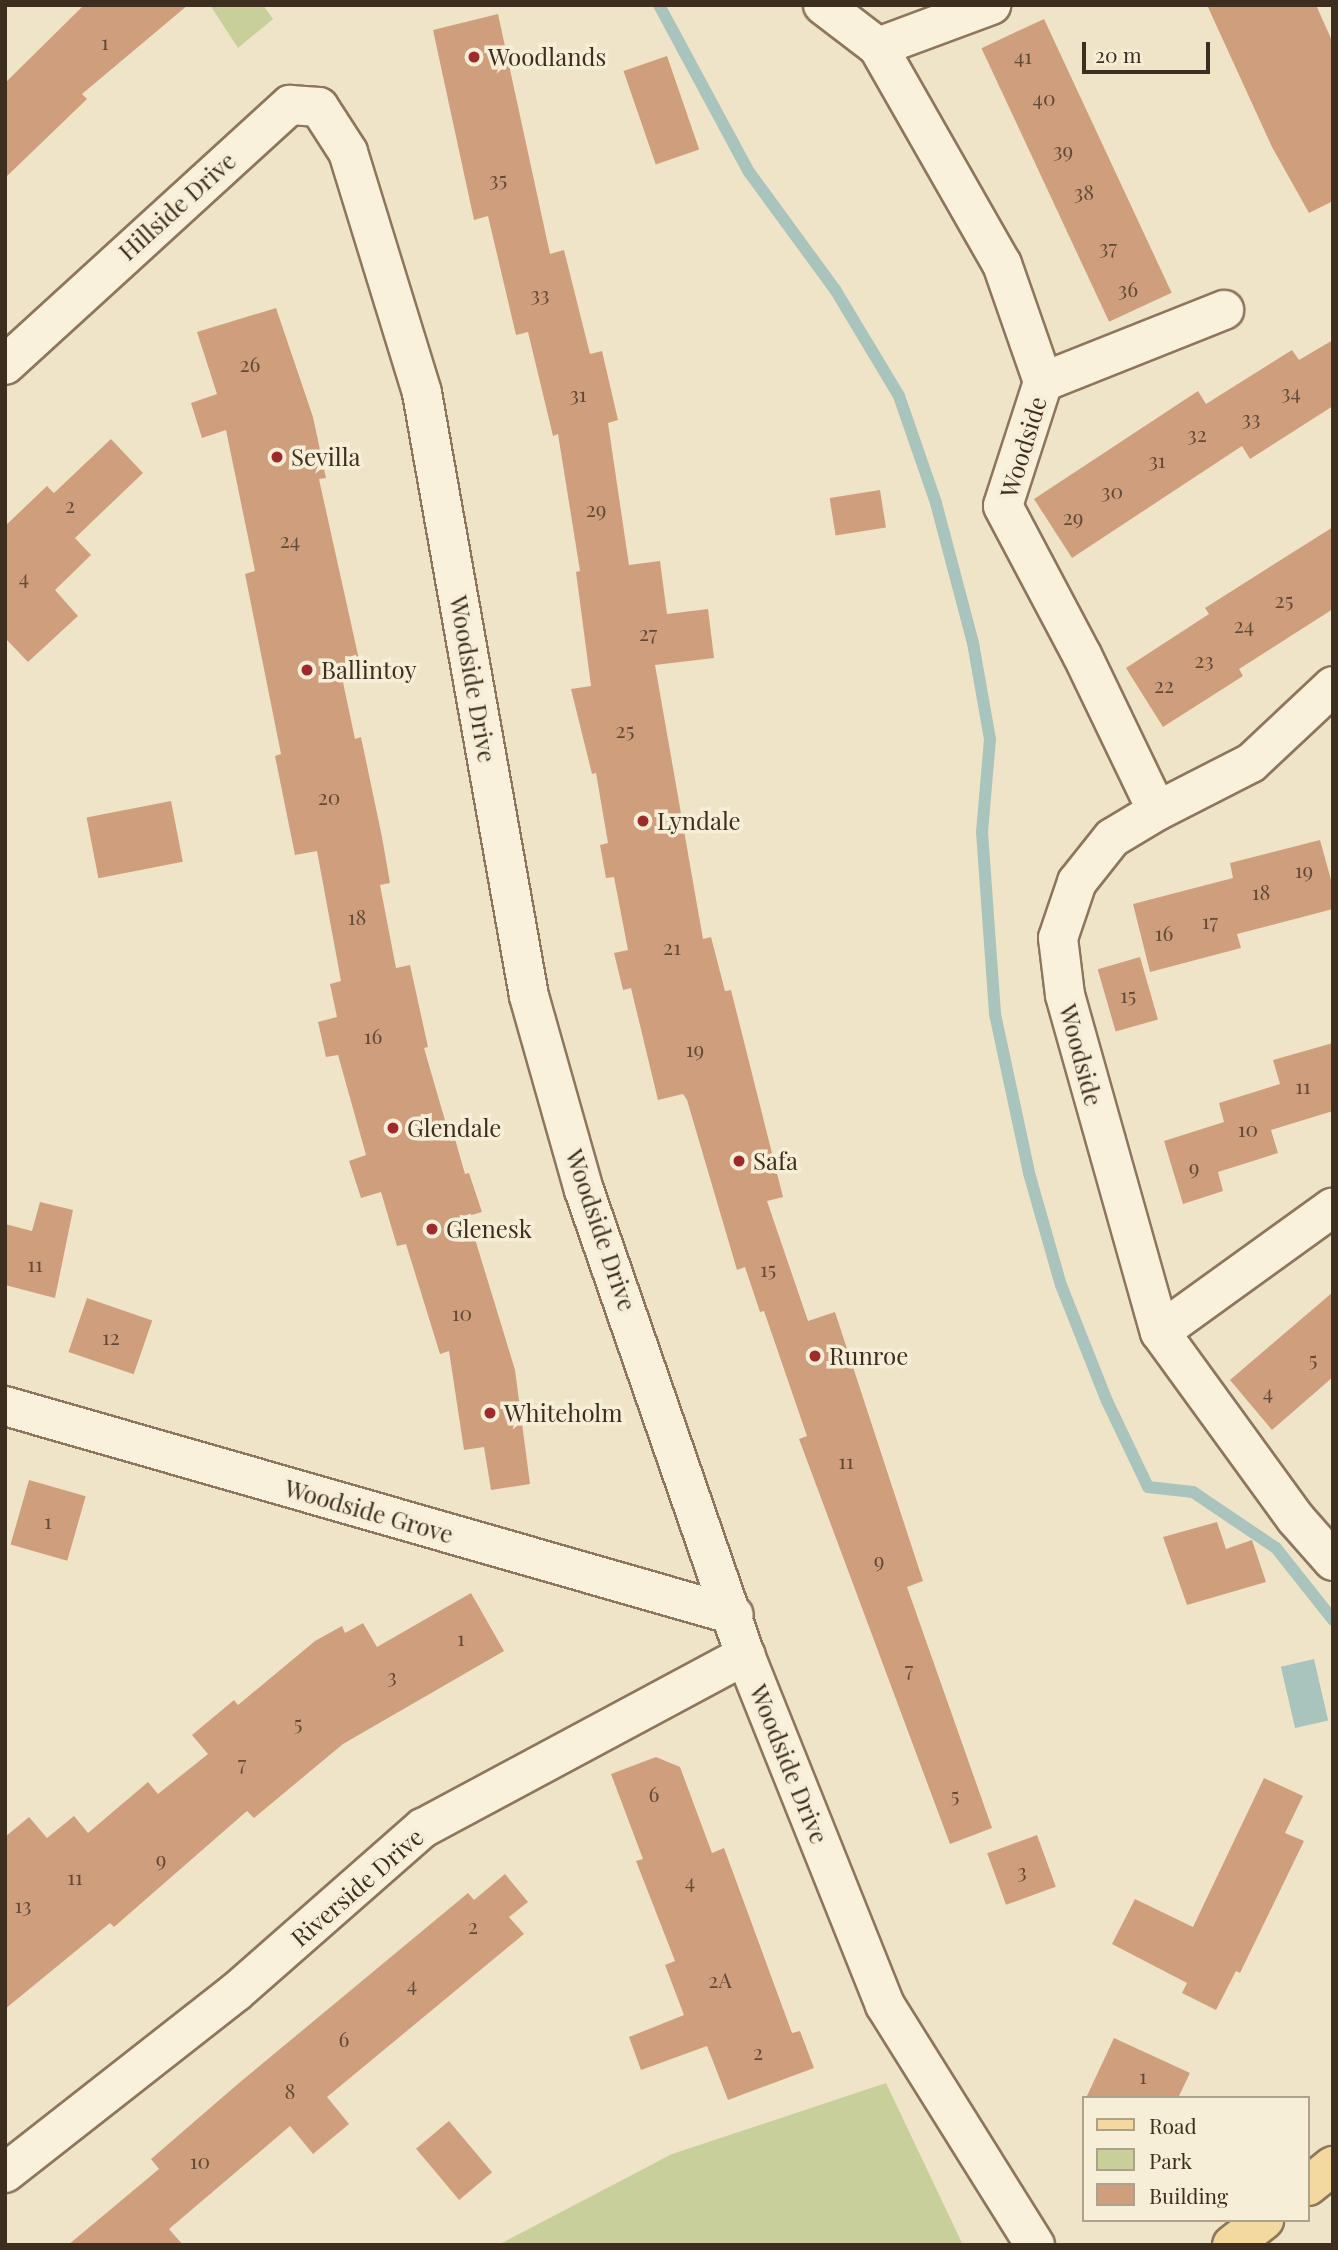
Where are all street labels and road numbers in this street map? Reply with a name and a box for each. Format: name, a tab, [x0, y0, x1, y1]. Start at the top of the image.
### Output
street label: Hillside Drive	[113, 146, 241, 266]
street label: Woodside	[994, 393, 1052, 501]
street label: Woodside Drive	[444, 593, 502, 765]
street label: Woodside	[1054, 1001, 1108, 1109]
street label: Woodside Drive	[560, 1145, 642, 1315]
street label: Woodside Grove	[281, 1473, 457, 1549]
street label: Woodside Drive	[744, 1680, 834, 1848]
street label: Riverside Drive	[285, 1822, 429, 1952]

